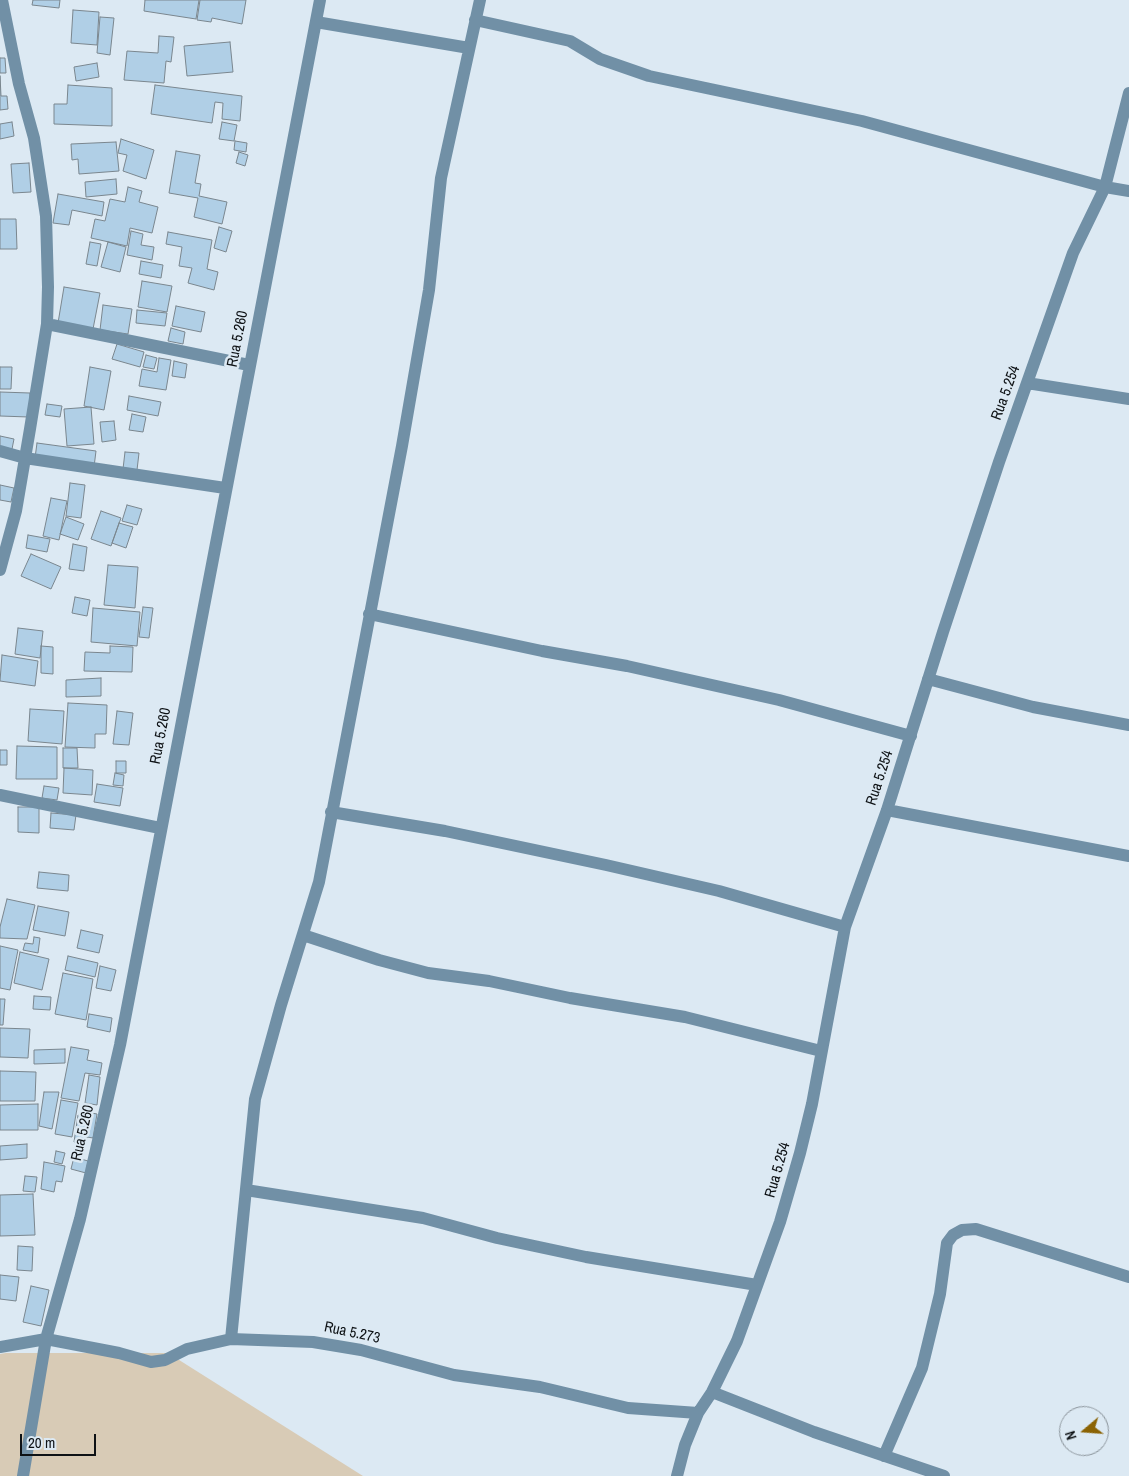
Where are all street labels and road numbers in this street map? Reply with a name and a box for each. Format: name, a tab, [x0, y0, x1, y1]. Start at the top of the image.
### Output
street label: Rua 5.260	[224, 309, 252, 369]
street label: Rua 5.254	[988, 363, 1024, 423]
street label: Rua 5.260	[147, 706, 175, 766]
street label: Rua 5.254	[863, 748, 897, 808]
street label: Rua 5.260	[68, 1103, 98, 1163]
street label: Rua 5.254	[762, 1140, 794, 1200]
street label: Rua 5.273	[322, 1318, 382, 1348]

